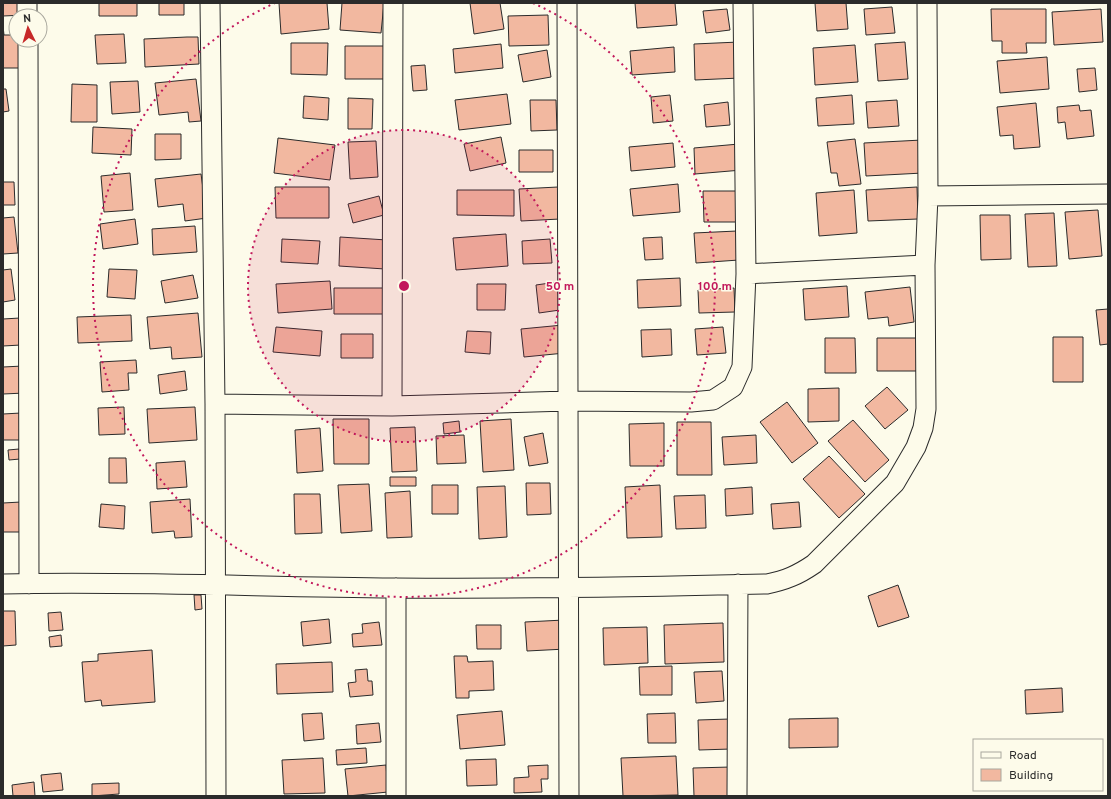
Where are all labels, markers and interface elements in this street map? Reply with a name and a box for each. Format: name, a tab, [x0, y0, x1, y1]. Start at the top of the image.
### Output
north arrow	[8, 8, 48, 48]
text: N	[23, 12, 32, 26]
centre of rings	[397, 279, 411, 293]
text: 50 m	[546, 279, 574, 295]
text: 100 m	[698, 279, 732, 295]
legend	[973, 739, 1103, 791]
text: Road	[1009, 748, 1037, 764]
text: Building	[1009, 768, 1053, 784]

